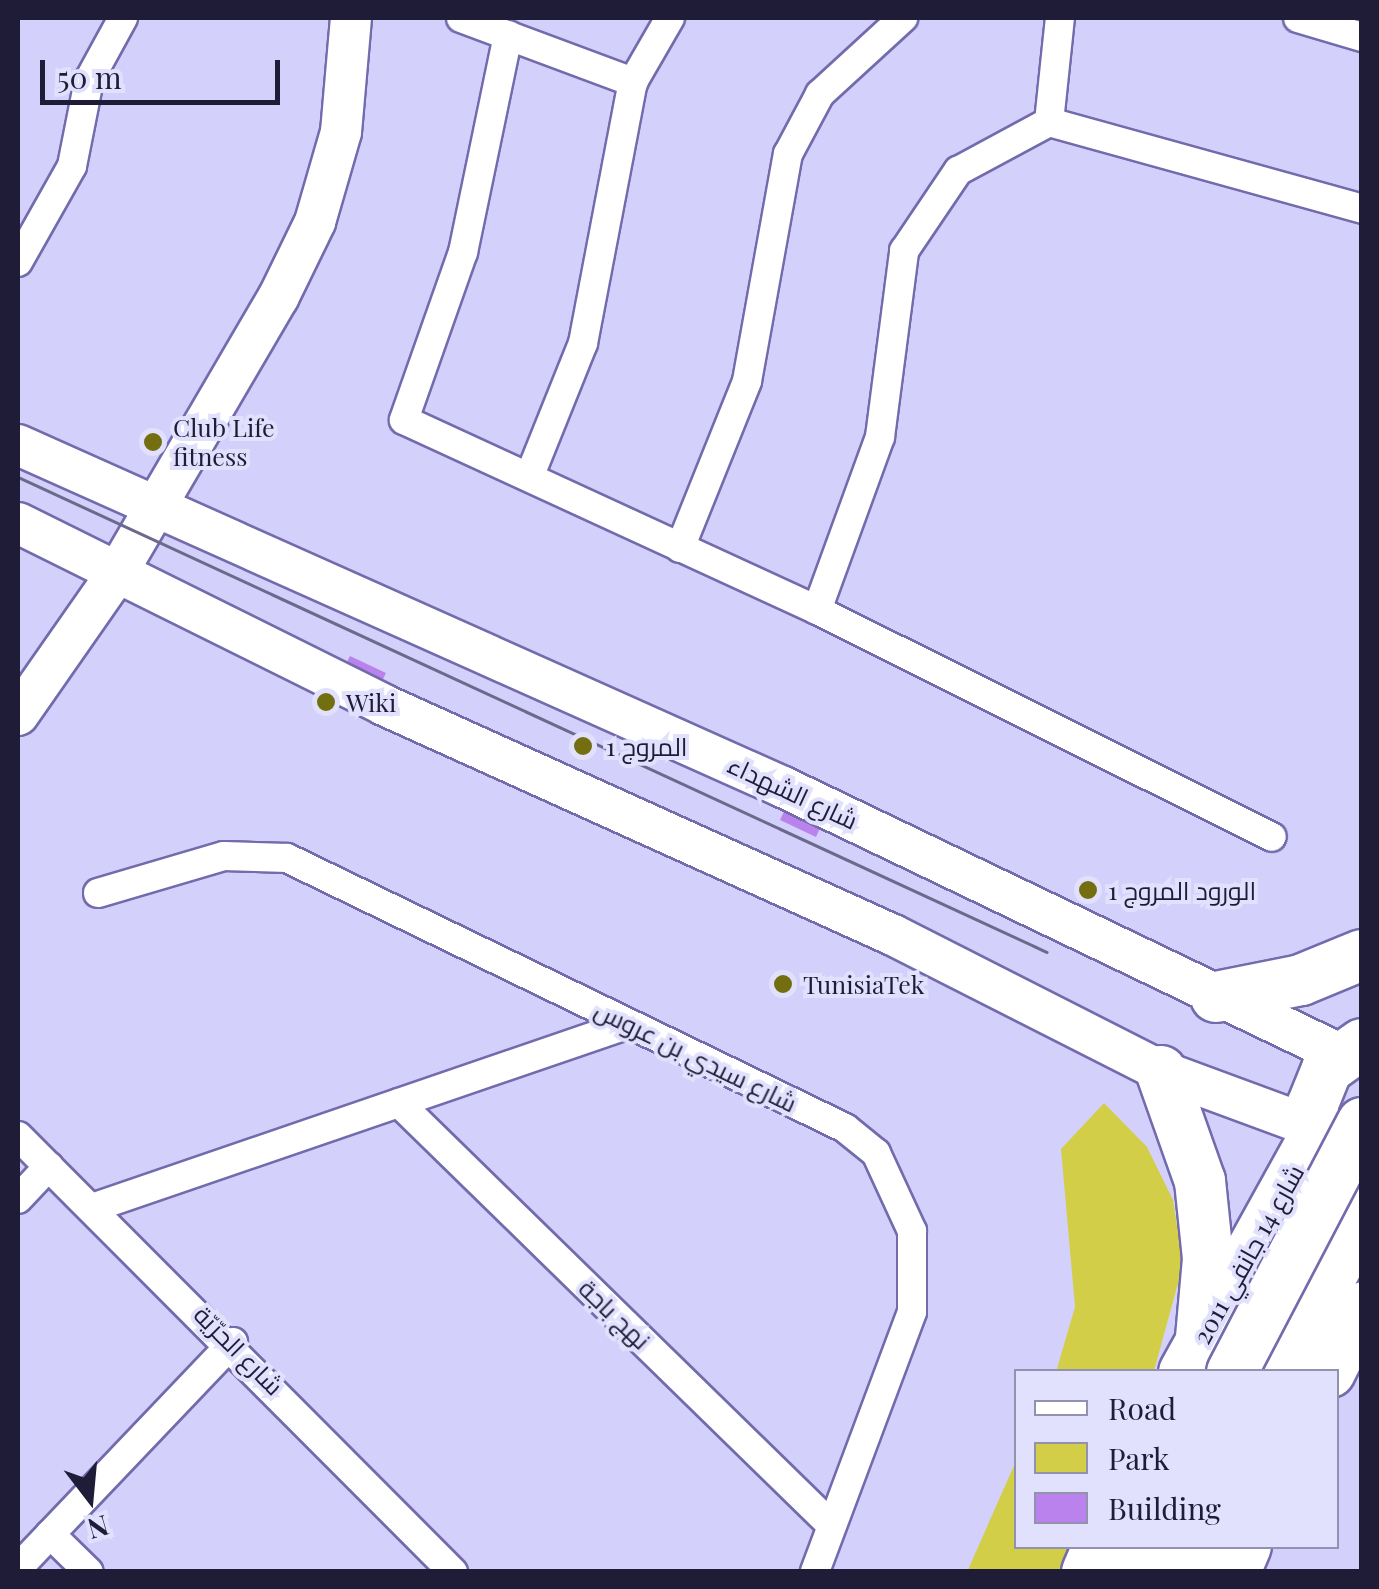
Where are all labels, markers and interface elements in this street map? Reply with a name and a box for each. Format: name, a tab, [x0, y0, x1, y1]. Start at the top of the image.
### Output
scale bar	[45, 40, 285, 102]
text: 50 m	[57, 57, 122, 97]
place label: Club Life fitness	[173, 413, 275, 472]
marker: Club Life fitness	[142, 431, 164, 453]
place label: Wiki	[346, 687, 396, 717]
marker: Wiki	[315, 691, 337, 713]
place label: المروج 1	[606, 731, 688, 761]
marker: المروج 1	[570, 733, 596, 759]
street label: شارع الشهداء	[723, 749, 863, 835]
place label: الورود المروج 1	[1108, 875, 1256, 905]
marker: الورود المروج 1	[1077, 879, 1099, 901]
place label: TunisiaTek	[803, 969, 925, 999]
marker: TunisiaTek	[772, 973, 794, 995]
street label: شارع سيدي بن عروس	[590, 994, 802, 1118]
street label: شارع 14 جانفي 2011	[1186, 1159, 1310, 1349]
street label: نهج باجة	[573, 1273, 657, 1355]
street label: شارع الحرّيّة	[188, 1299, 290, 1401]
legend	[1014, 1369, 1339, 1549]
text: Road	[1108, 1388, 1176, 1428]
text: Park	[1108, 1438, 1170, 1478]
north arrow	[40, 1449, 140, 1549]
text: Building	[1108, 1488, 1221, 1528]
text: N	[84, 1508, 113, 1549]

